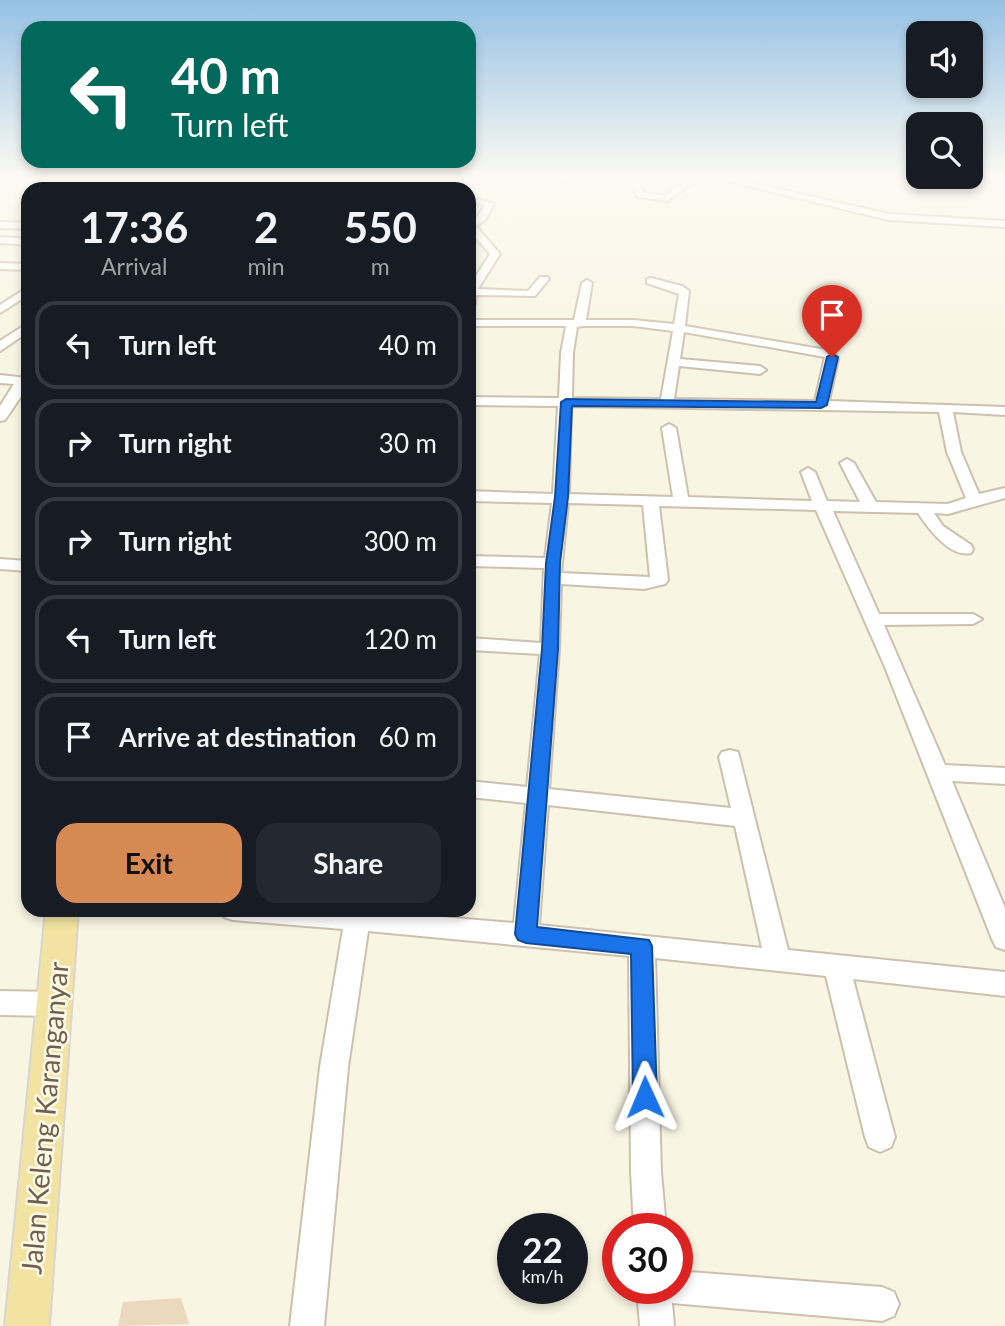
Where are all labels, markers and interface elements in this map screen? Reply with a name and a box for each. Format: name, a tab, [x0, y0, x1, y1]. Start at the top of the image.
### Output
map controls	[906, 21, 983, 189]
button: sound	[906, 21, 983, 98]
text: 40 m	[171, 46, 281, 104]
icon: left	[56, 49, 147, 140]
text: Turn left	[171, 105, 288, 144]
button: search	[906, 112, 983, 189]
text: 17:36	[80, 202, 188, 252]
text: 2	[254, 202, 278, 252]
text: 550	[344, 202, 417, 252]
text: Arrival	[101, 252, 167, 280]
text: min	[247, 252, 285, 280]
text: m	[371, 252, 390, 280]
pin	[802, 285, 862, 357]
icon: arrive	[813, 296, 851, 334]
icon: left	[60, 326, 98, 364]
text: Turn left	[119, 329, 216, 361]
text: 40 m	[379, 329, 437, 361]
icon: right	[60, 424, 98, 462]
text: Turn right	[119, 427, 232, 459]
text: 30 m	[379, 427, 437, 459]
icon: right	[60, 522, 98, 560]
text: Turn right	[119, 525, 232, 557]
text: 300 m	[364, 525, 437, 557]
icon: left	[60, 620, 98, 658]
text: Turn left	[119, 623, 216, 655]
text: 120 m	[364, 623, 437, 655]
icon: arrive	[60, 718, 98, 756]
text: Arrive at destination	[119, 721, 356, 753]
text: 60 m	[379, 721, 437, 753]
button: Exit	[56, 823, 242, 903]
button: Share	[256, 823, 441, 903]
street label: Jalan Keleng Karanganyar	[13, 960, 75, 1276]
position arrow	[608, 1060, 682, 1134]
speed limit sign: 30	[602, 1213, 693, 1304]
text: 22	[522, 1228, 563, 1270]
text: km/h	[521, 1265, 564, 1287]

